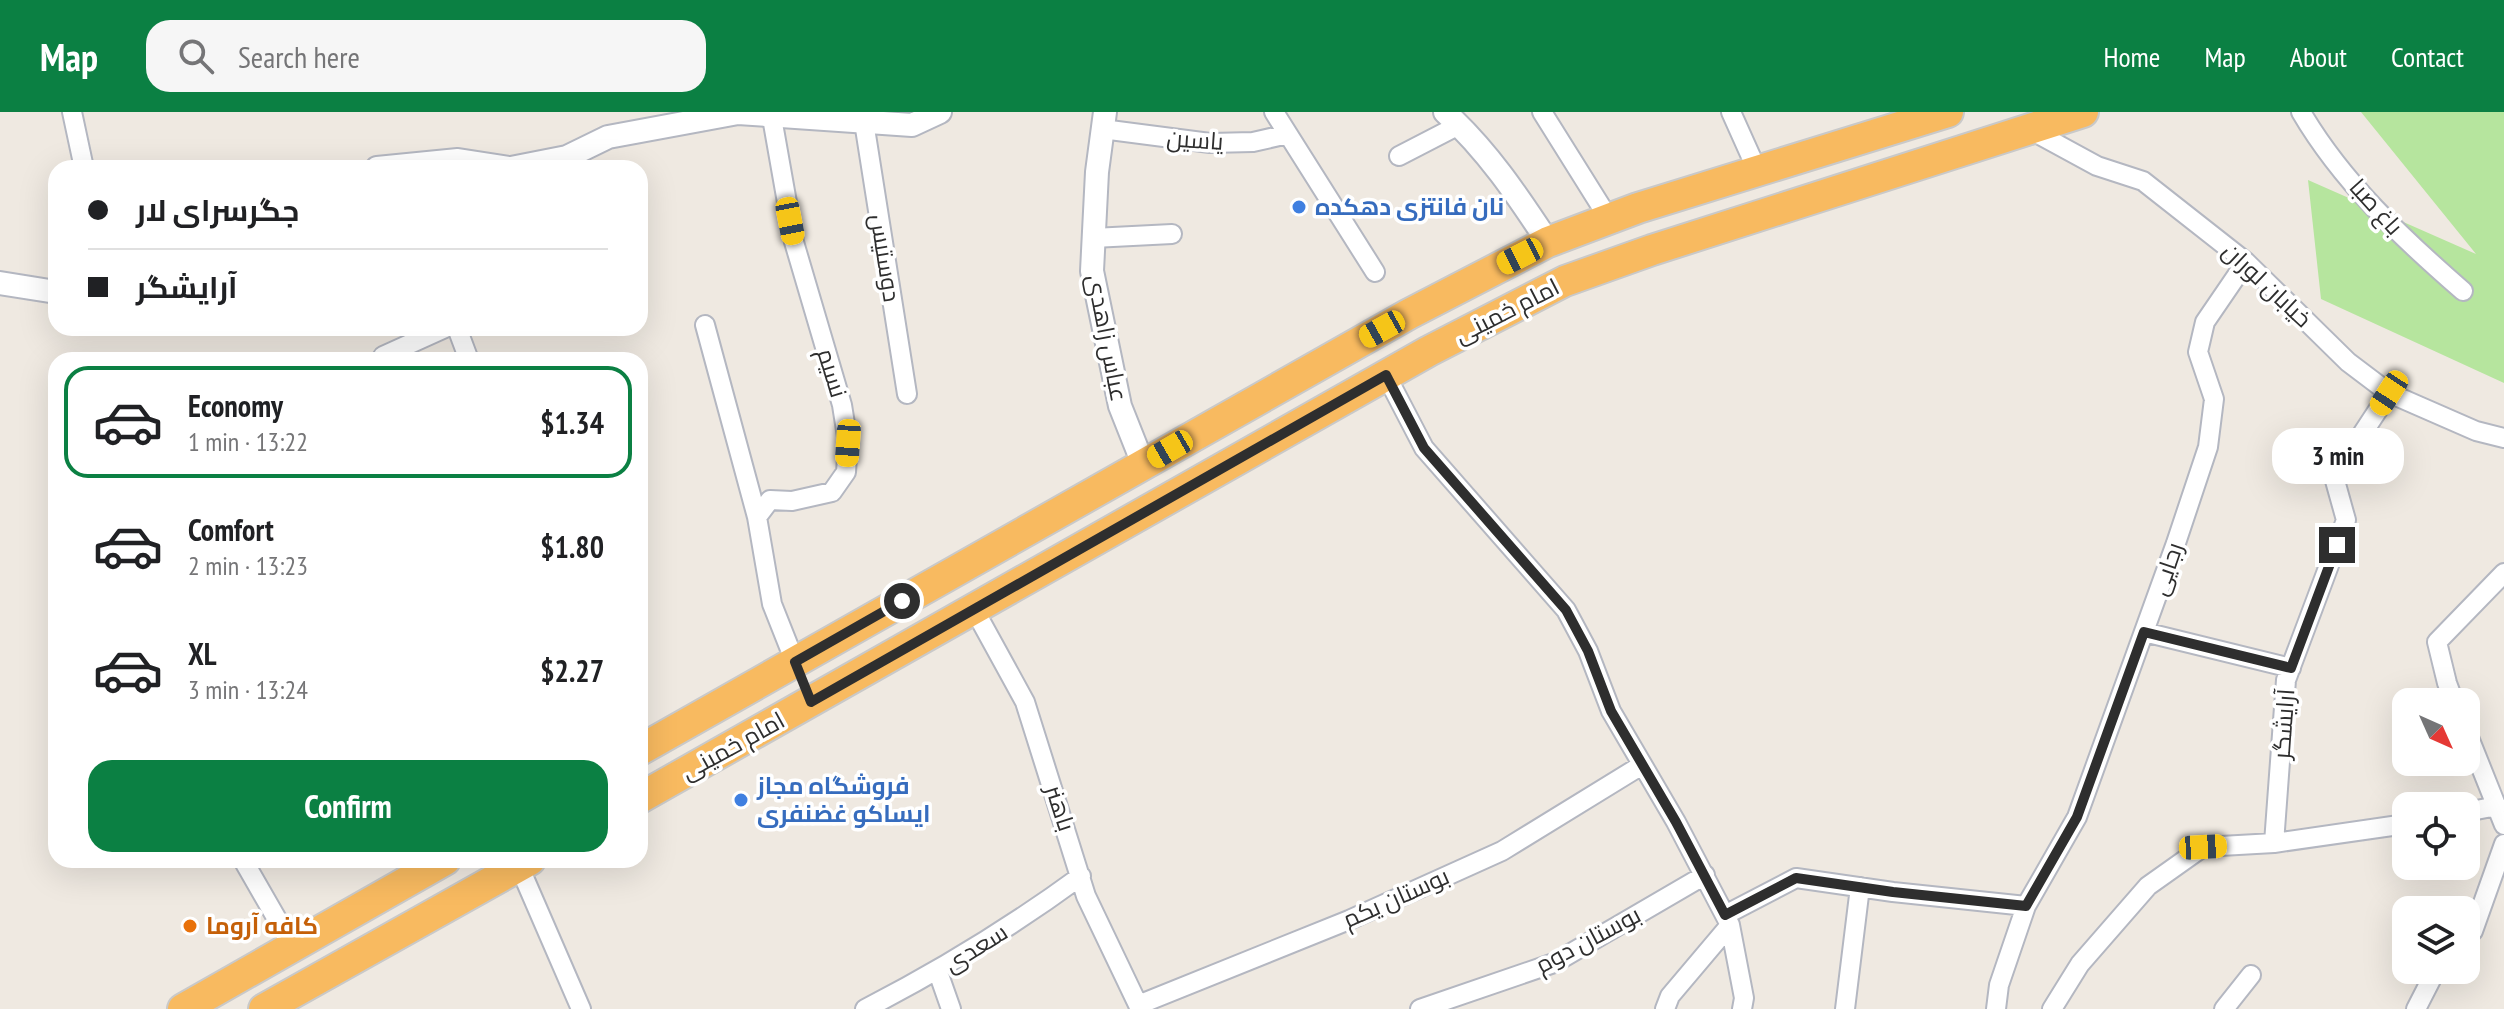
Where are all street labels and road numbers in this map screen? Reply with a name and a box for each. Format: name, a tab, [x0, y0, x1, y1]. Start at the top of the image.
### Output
street label: یاسین	[1165, 122, 1225, 157]
street label: باغ صبا	[2342, 172, 2410, 242]
street label: دوستیس	[863, 212, 908, 304]
street label: خیابان لوران	[2216, 235, 2319, 334]
street label: امام خمینی	[1449, 271, 1565, 351]
street label: عباس زاهدی	[1080, 272, 1135, 404]
street label: نسیم	[809, 344, 855, 402]
street label: رجایی	[2143, 538, 2190, 600]
street label: آرایشگر	[2265, 687, 2301, 762]
street label: امام خمینی	[675, 704, 791, 788]
street label: باهنر	[1038, 779, 1082, 835]
street label: بوستان یکم	[1338, 860, 1454, 936]
street label: بوستان دوم	[1530, 899, 1646, 981]
street label: سعدی	[938, 916, 1013, 979]

